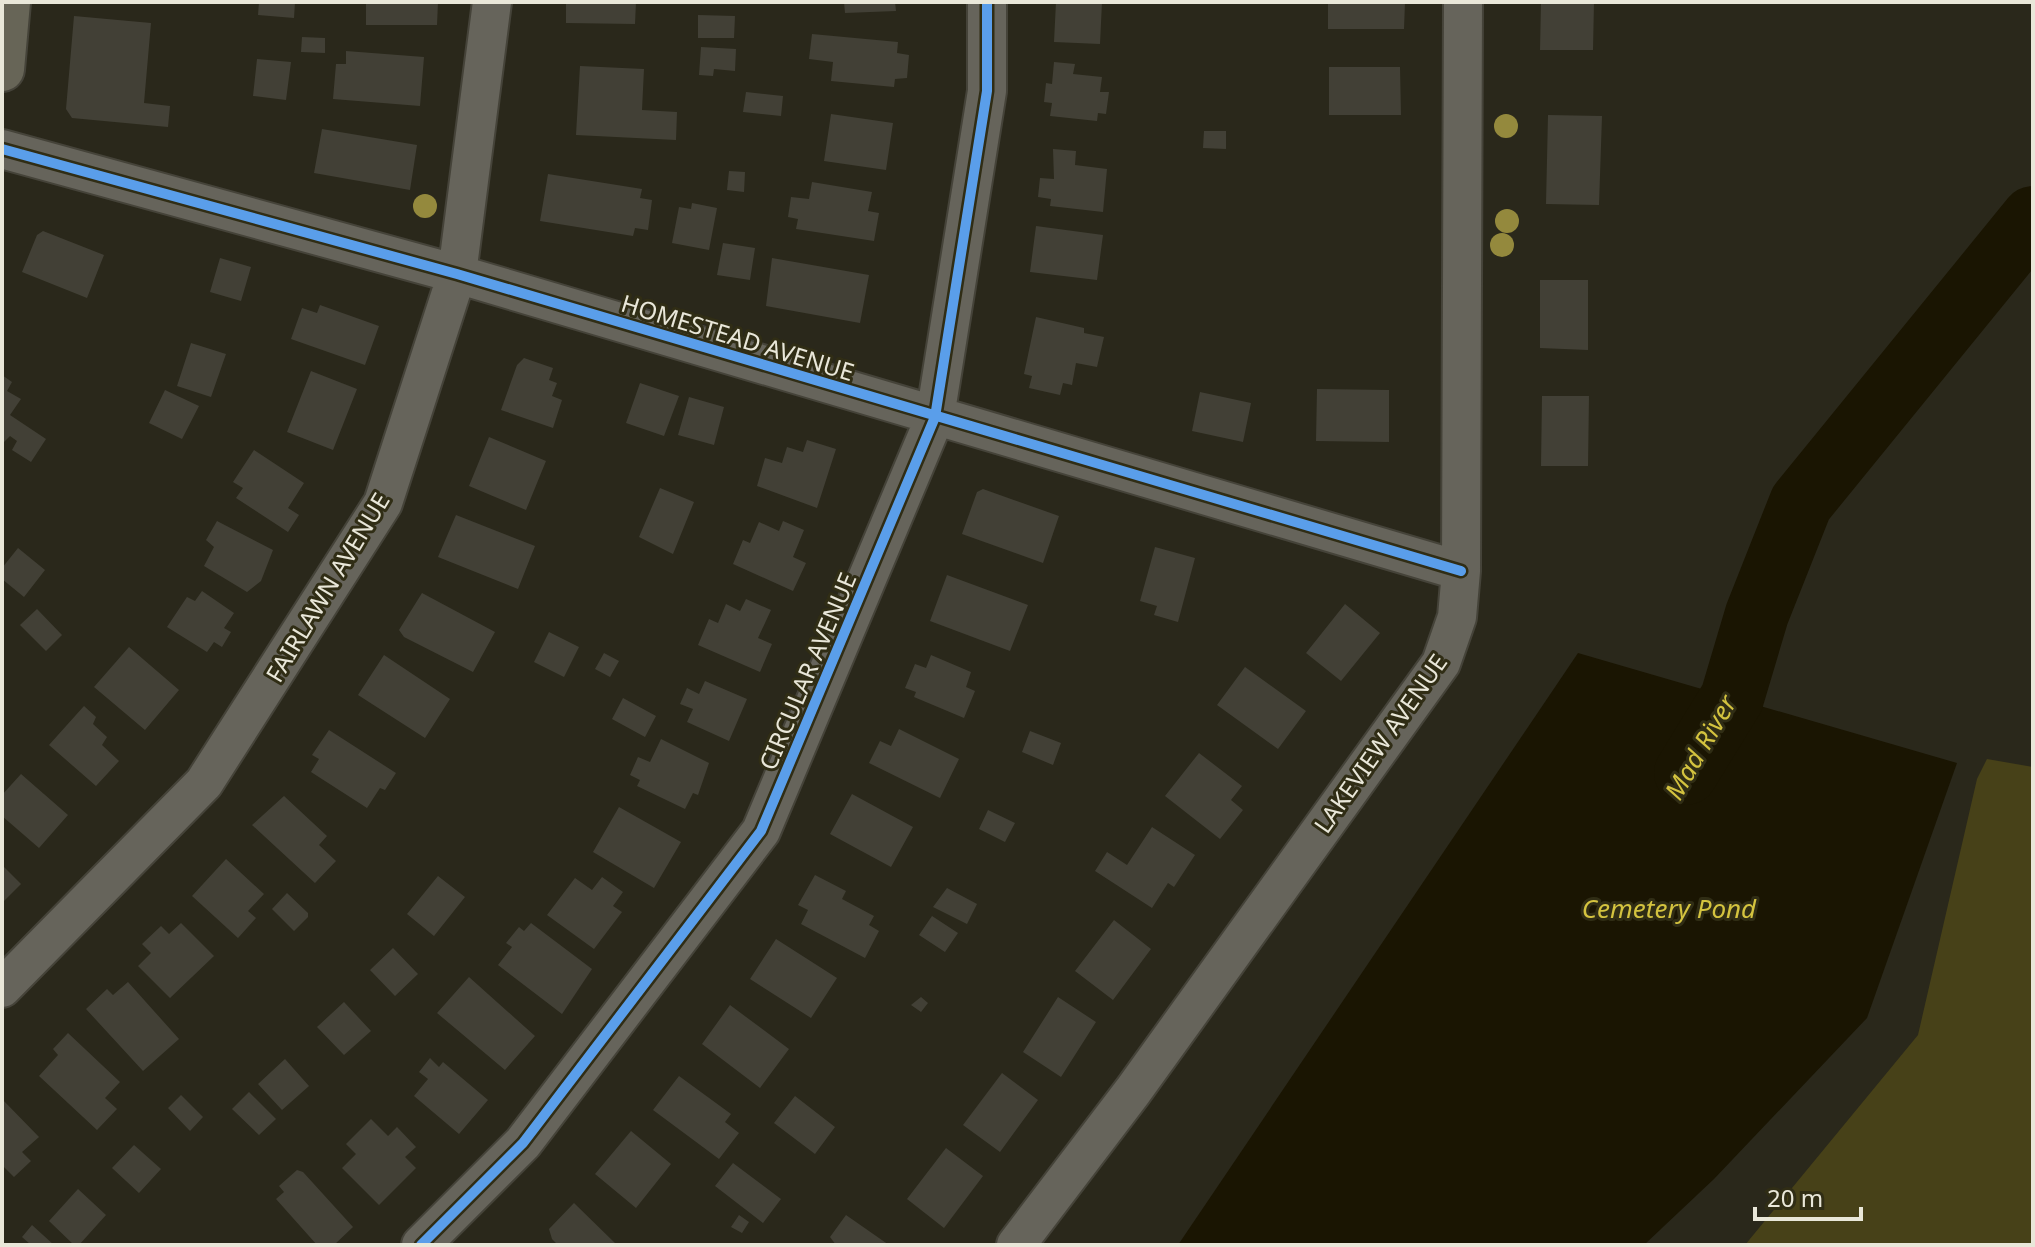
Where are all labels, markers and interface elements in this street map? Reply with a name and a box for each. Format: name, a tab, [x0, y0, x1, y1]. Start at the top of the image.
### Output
street label: HOMESTEAD AVENUE	[618, 286, 858, 388]
street label: FAIRLAWN AVENUE	[257, 486, 397, 688]
street label: CIRCULAR AVENUE	[751, 567, 863, 775]
street label: LAKEVIEW AVENUE	[1306, 647, 1454, 839]
water label: Mad River	[1656, 687, 1745, 806]
water label: Cemetery Pond	[1582, 890, 1757, 926]
scale bar	[1755, 1171, 1861, 1221]
text: 20 m	[1767, 1181, 1823, 1214]

